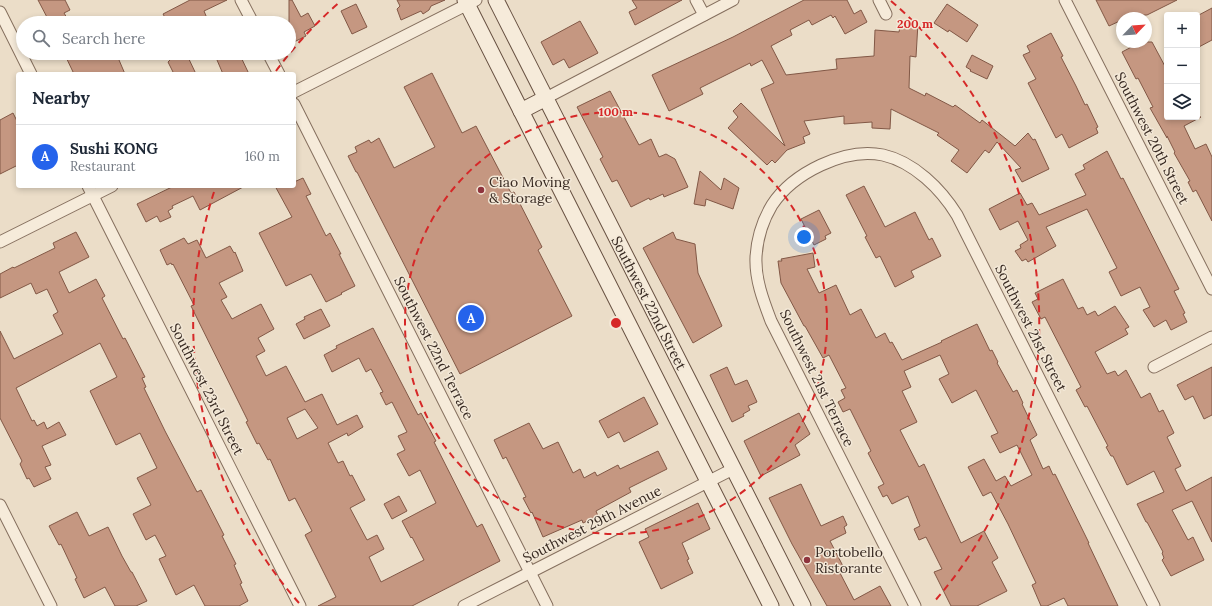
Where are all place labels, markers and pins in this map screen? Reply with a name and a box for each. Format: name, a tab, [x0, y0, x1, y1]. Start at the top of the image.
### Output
place label: Ciao Moving & Storage	[489, 173, 570, 207]
marker: Ciao Moving & Storage	[476, 185, 486, 195]
pin: A	[458, 303, 484, 333]
centre of rings	[609, 316, 623, 330]
place label: Portobello Ristorante	[815, 543, 883, 577]
marker: Portobello Ristorante	[802, 555, 812, 565]

